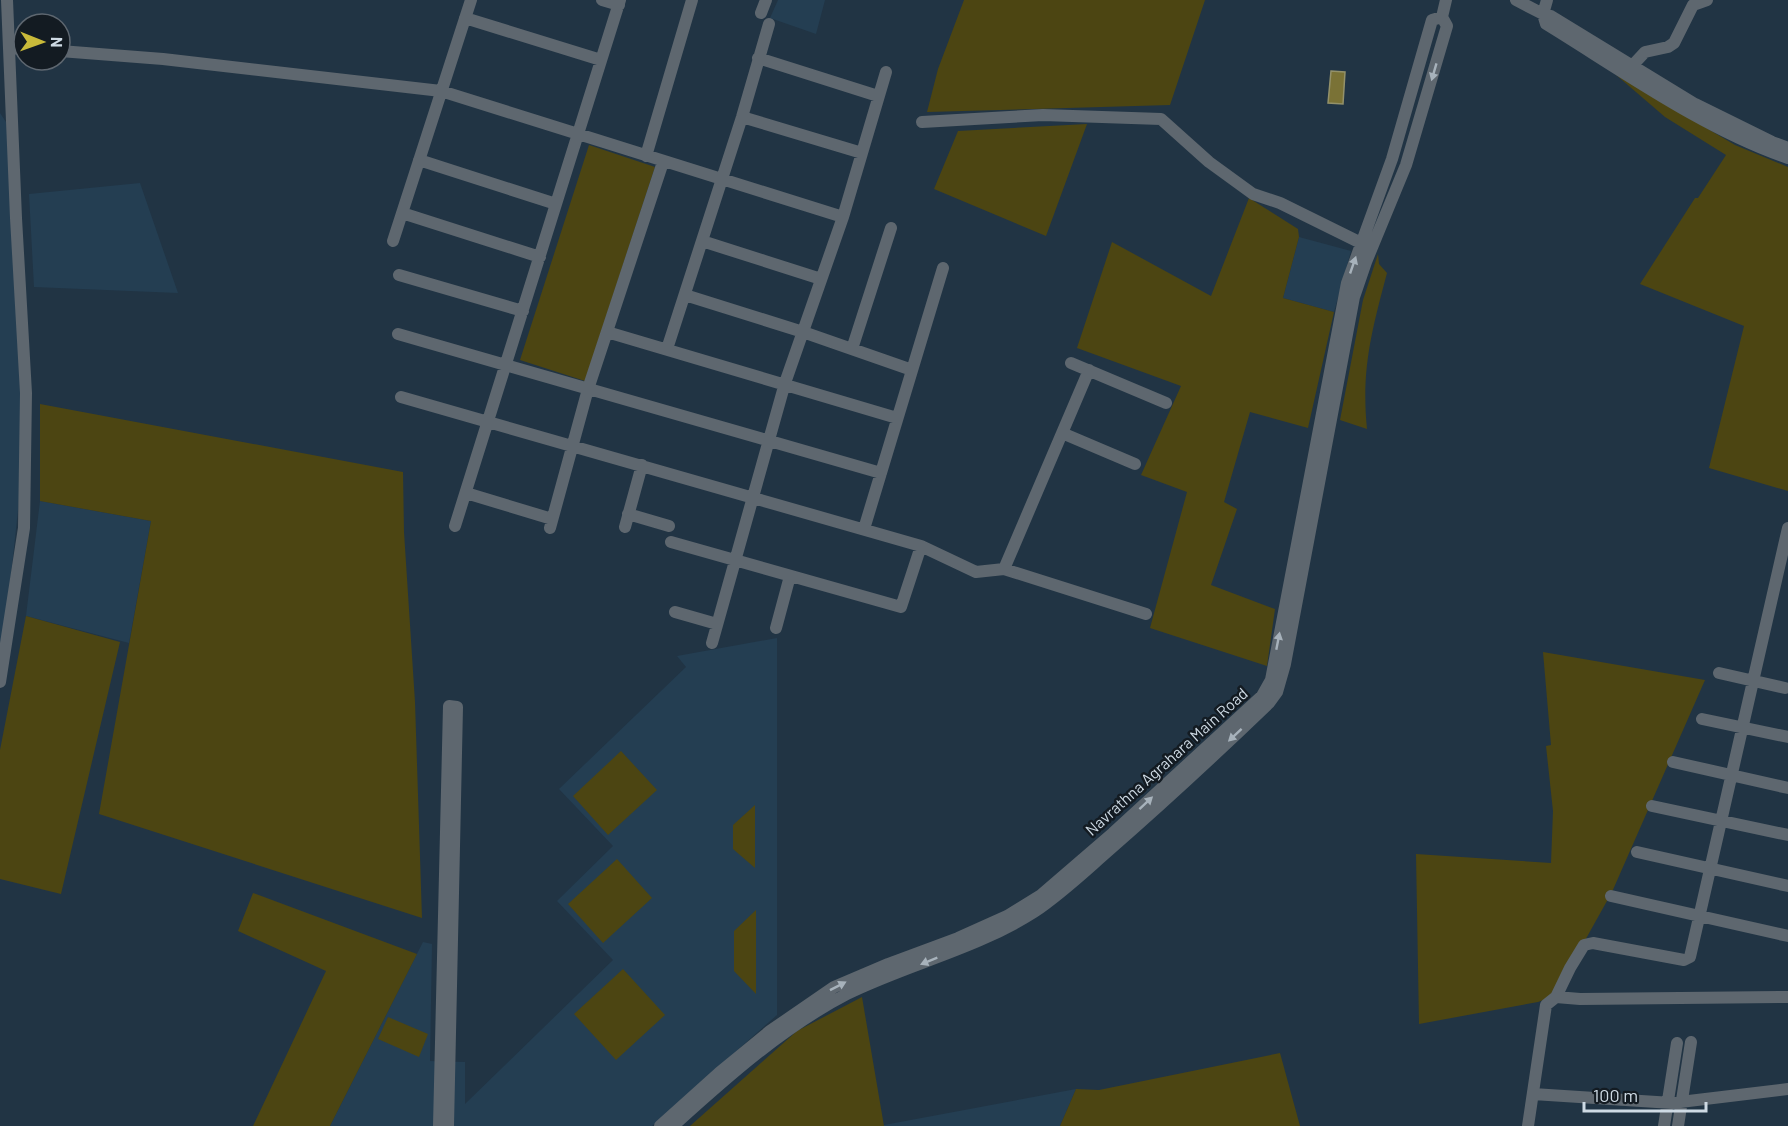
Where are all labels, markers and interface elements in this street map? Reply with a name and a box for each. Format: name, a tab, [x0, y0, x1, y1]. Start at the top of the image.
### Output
north arrow	[12, 12, 72, 72]
text: N	[48, 37, 67, 48]
one-way arrow	[1429, 63, 1438, 81]
one-way arrow	[1349, 256, 1358, 274]
one-way arrow	[1274, 632, 1283, 651]
street label: Navrathna Agrahara Main Road	[1081, 683, 1251, 839]
one-way arrow	[1228, 728, 1243, 742]
one-way arrow	[1138, 796, 1153, 810]
one-way arrow	[920, 957, 938, 966]
one-way arrow	[829, 982, 846, 991]
scale bar	[1584, 1075, 1706, 1113]
text: 100 m	[1593, 1084, 1638, 1106]

